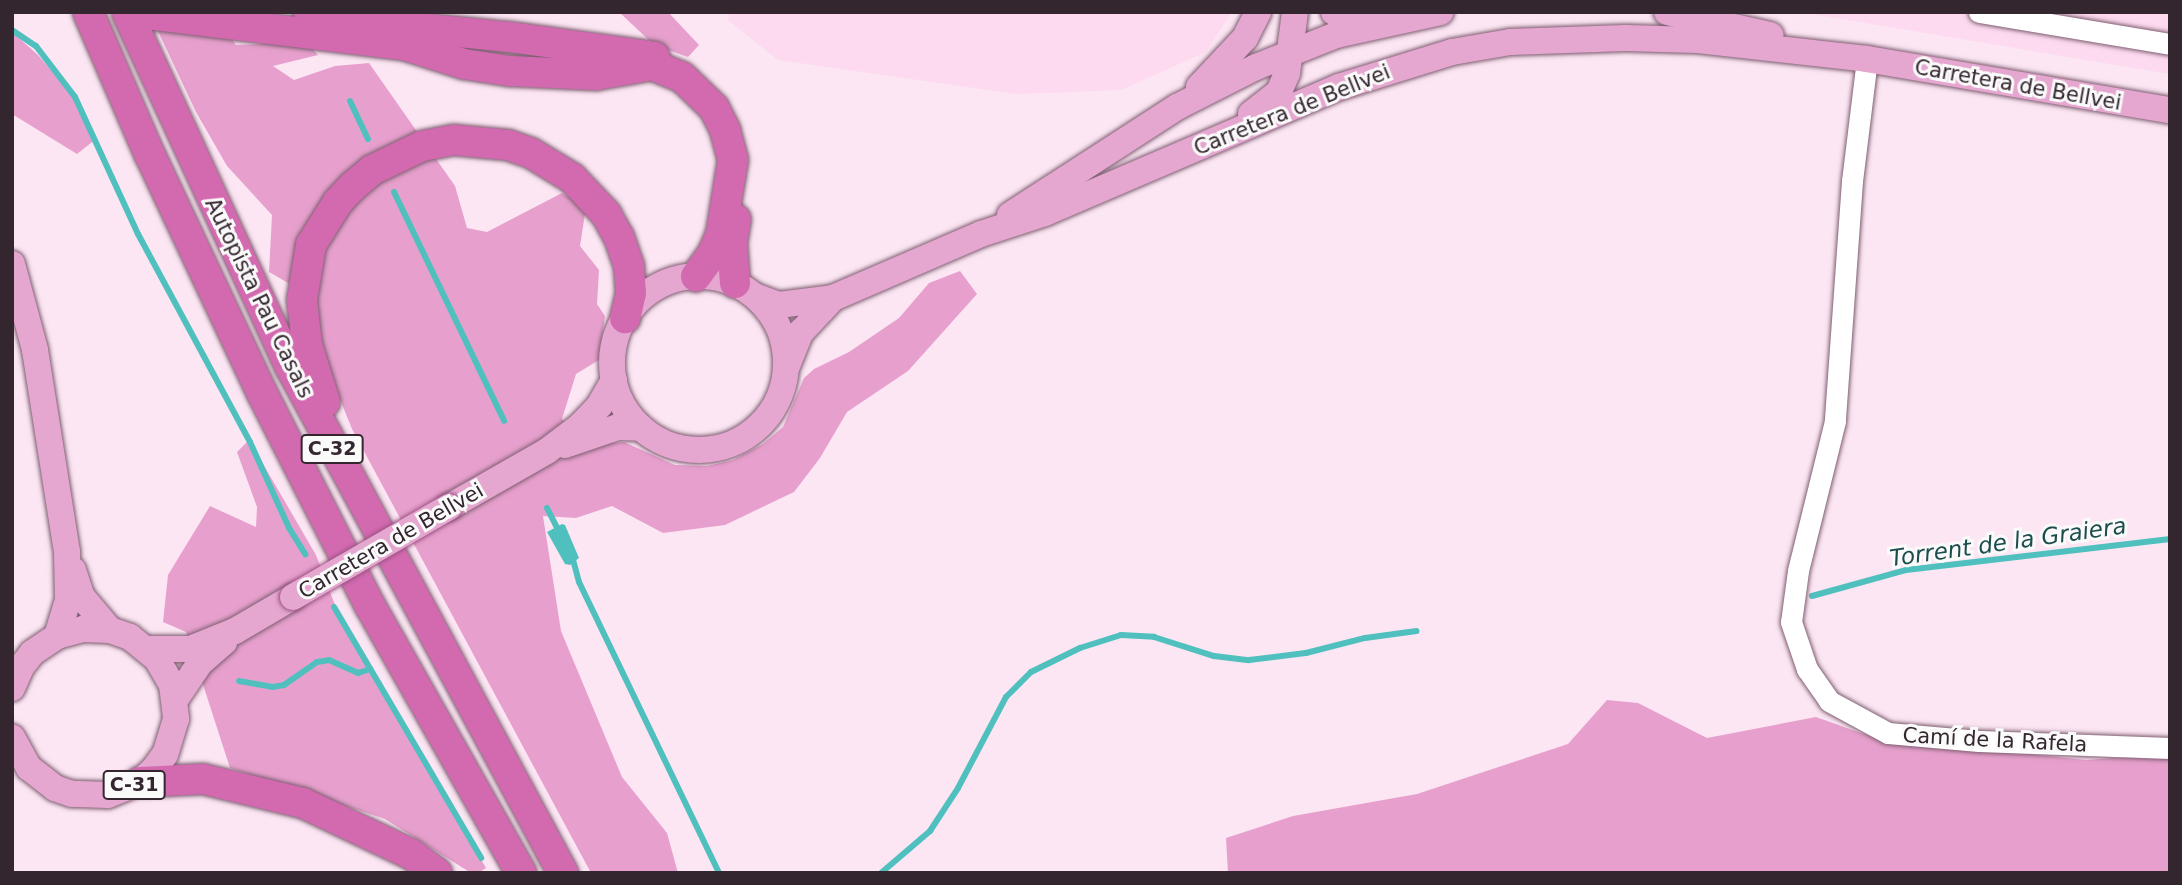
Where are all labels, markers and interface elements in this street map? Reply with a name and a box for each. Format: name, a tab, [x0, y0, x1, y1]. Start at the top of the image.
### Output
street label: Carretera de Bellvei	[1913, 54, 2123, 116]
street label: Carretera de Bellvei	[1190, 59, 1394, 161]
street label: Autopista Pau Casals	[200, 194, 318, 402]
road number: C-32	[300, 433, 364, 464]
street label: Carretera de Bellvei	[294, 478, 488, 604]
water label: Torrent de la Graiera	[1888, 512, 2128, 572]
street label: Camí de la Rafela	[1902, 723, 2088, 757]
road number: C-31	[102, 770, 166, 800]

